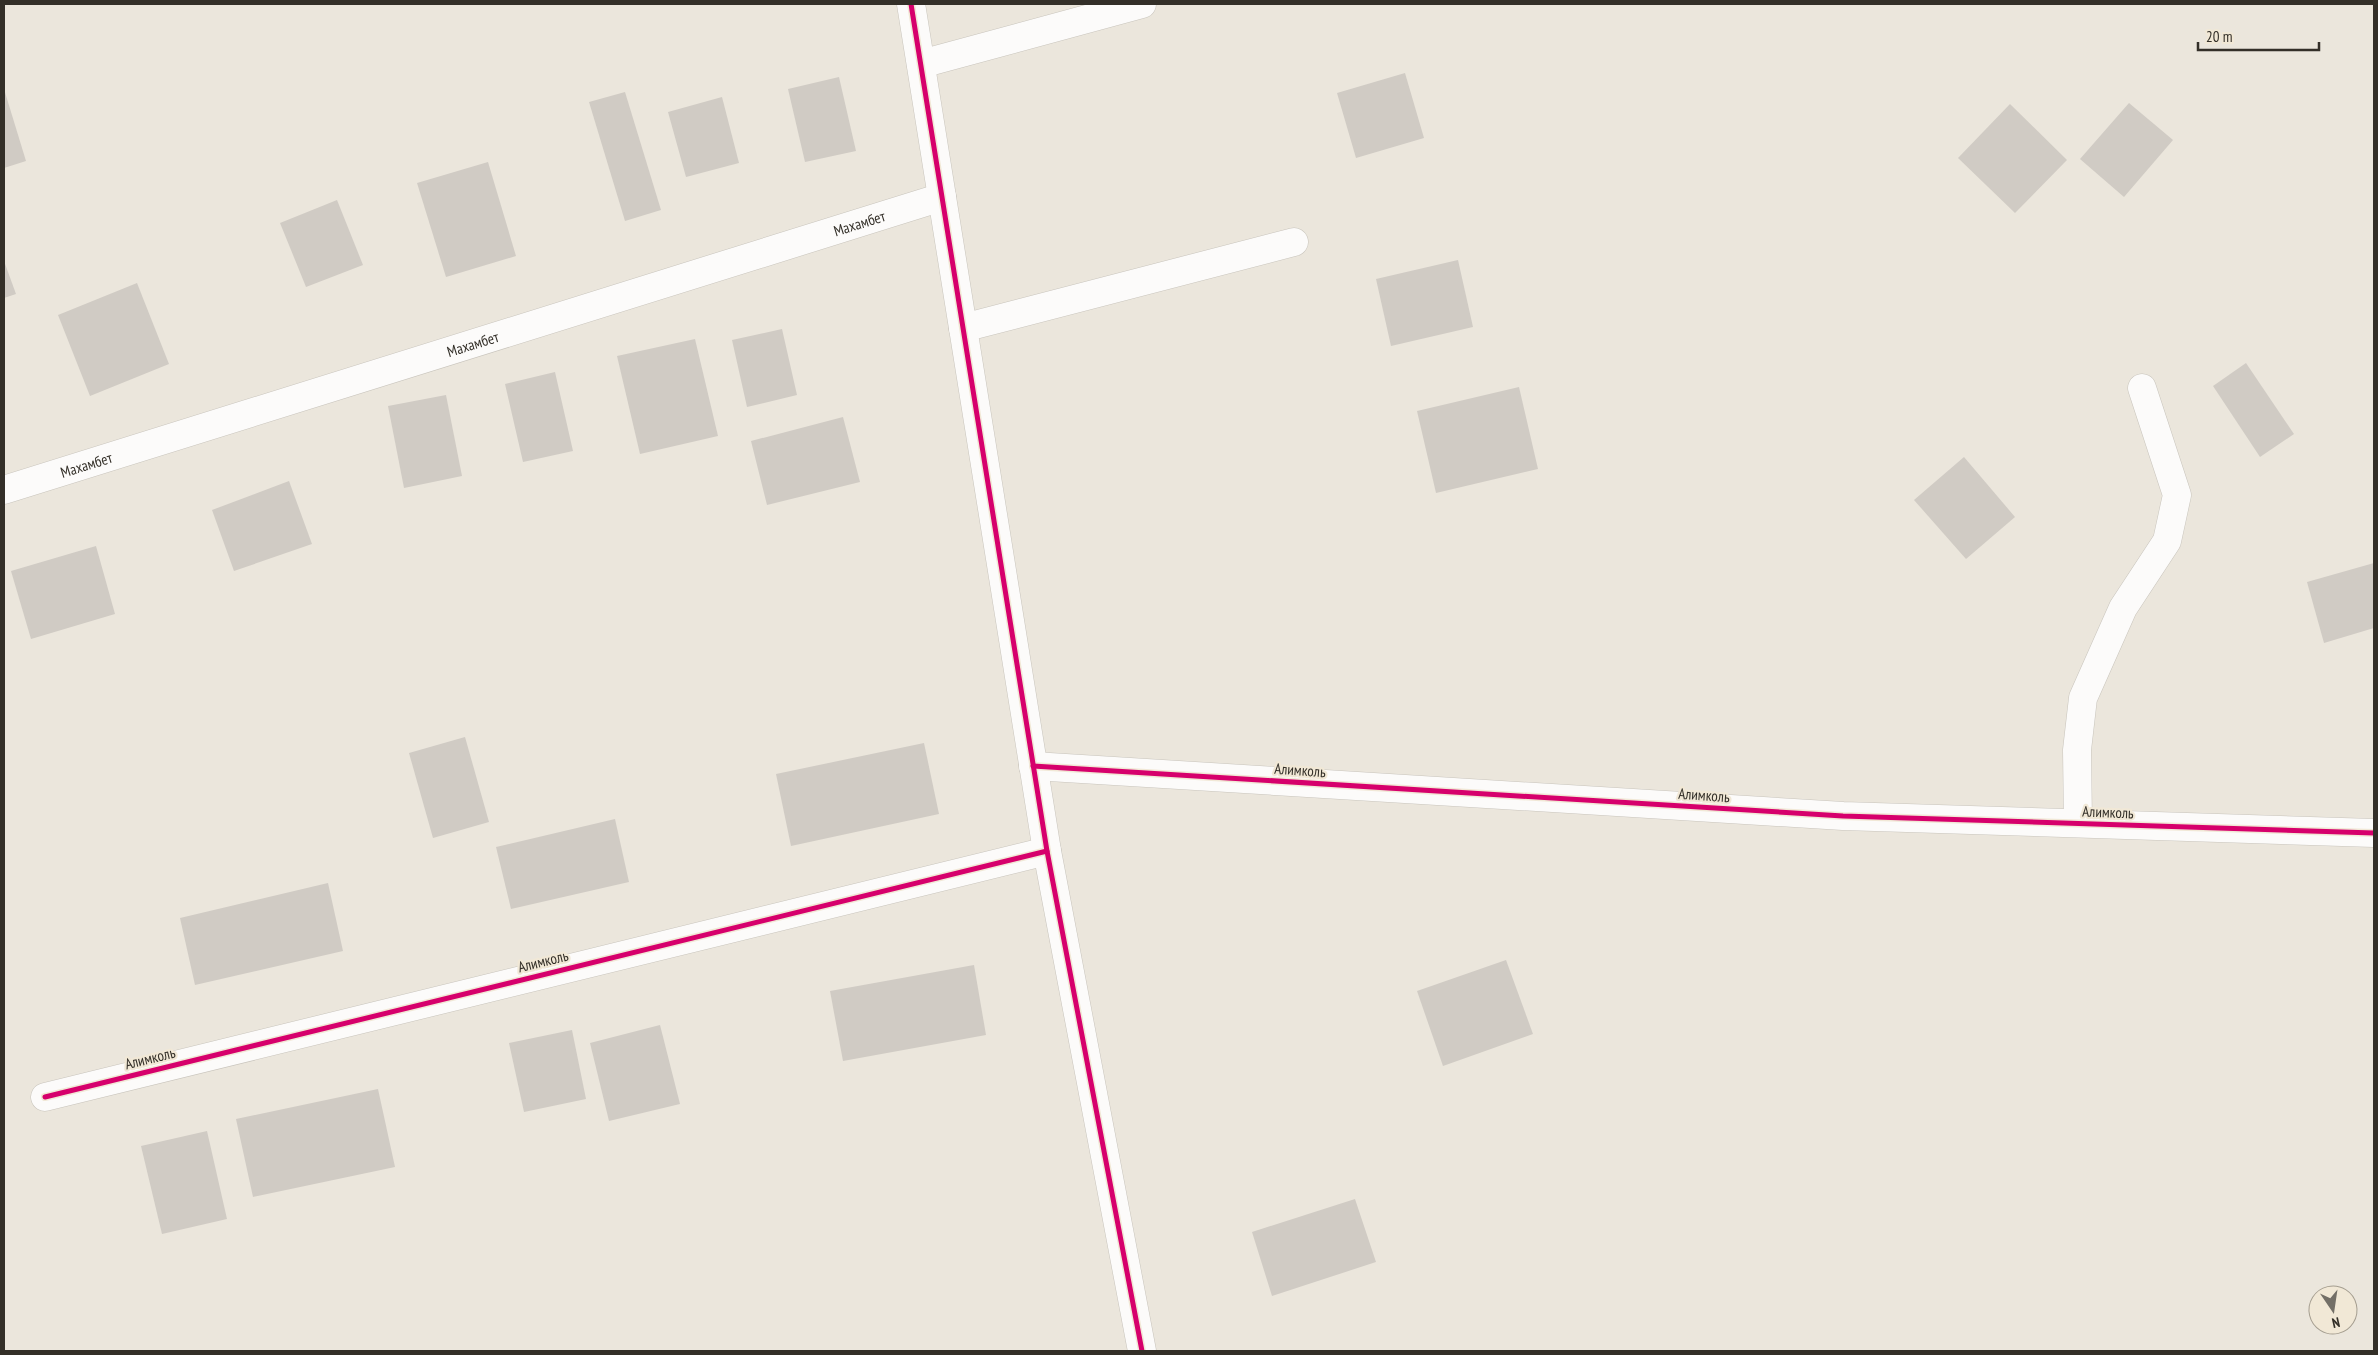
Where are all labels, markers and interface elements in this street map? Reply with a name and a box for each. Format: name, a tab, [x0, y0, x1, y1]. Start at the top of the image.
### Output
scale bar	[2198, 20, 2319, 52]
text: 20 m	[2206, 27, 2232, 46]
street label: Махамбет	[831, 206, 888, 240]
street label: Махамбет	[444, 327, 501, 361]
street label: Махамбет	[58, 447, 114, 481]
street label: Алимколь	[1274, 759, 1327, 781]
street label: Алимколь	[1678, 784, 1731, 806]
street label: Алимколь	[2082, 802, 2134, 822]
street label: Алимколь	[516, 945, 571, 976]
street label: Алимколь	[123, 1042, 178, 1073]
north arrow	[2308, 1285, 2358, 1335]
text: N	[2330, 1313, 2342, 1332]

